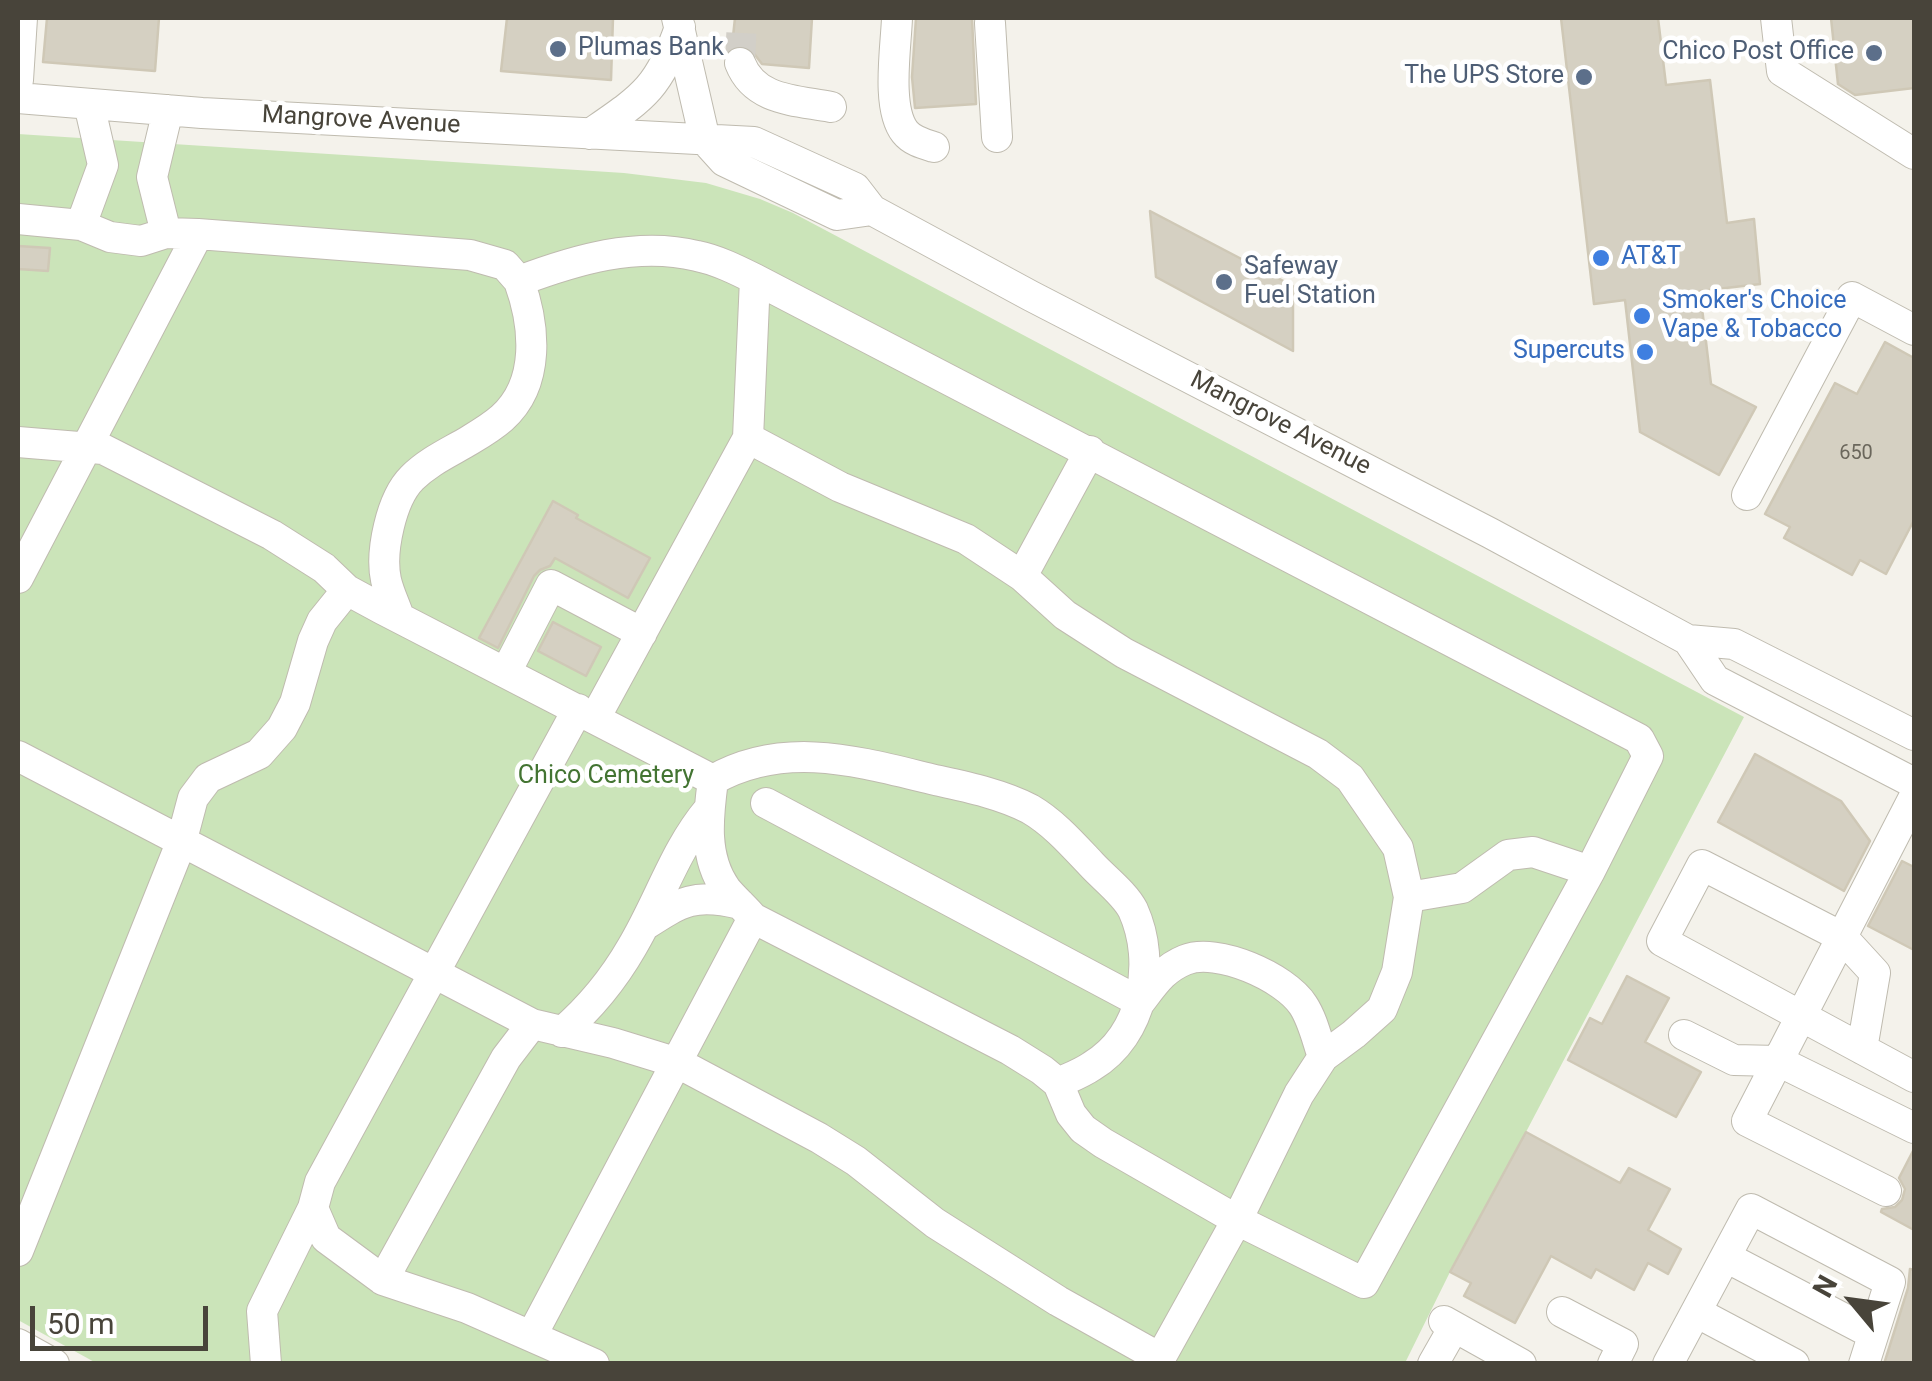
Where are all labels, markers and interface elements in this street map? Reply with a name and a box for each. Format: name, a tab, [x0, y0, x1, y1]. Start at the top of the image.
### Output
place label: Plumas Bank	[578, 34, 724, 64]
marker: Plumas Bank	[547, 38, 569, 60]
place label: Chico Post Office	[1662, 38, 1854, 68]
marker: Chico Post Office	[1863, 42, 1885, 64]
place label: The UPS Store	[1404, 62, 1564, 92]
marker: The UPS Store	[1573, 66, 1595, 88]
street label: Mangrove Avenue	[261, 101, 461, 141]
place label: AT&T	[1621, 243, 1681, 273]
marker: AT&T	[1590, 247, 1612, 269]
place label: Safeway Fuel Station	[1244, 253, 1376, 312]
marker: Safeway Fuel Station	[1213, 271, 1235, 293]
place label: Smoker's Choice Vape & Tobacco	[1662, 287, 1847, 346]
marker: Smoker's Choice Vape & Tobacco	[1631, 305, 1653, 327]
place label: Supercuts	[1513, 337, 1625, 367]
marker: Supercuts	[1634, 341, 1656, 363]
street label: Mangrove Avenue	[1185, 366, 1375, 482]
house number: 650	[1839, 442, 1873, 466]
park label: Chico Cemetery	[518, 762, 694, 792]
north arrow	[1802, 1251, 1902, 1351]
text: N	[1806, 1270, 1845, 1303]
scale bar	[35, 1286, 212, 1348]
text: 50 m	[47, 1306, 114, 1341]

